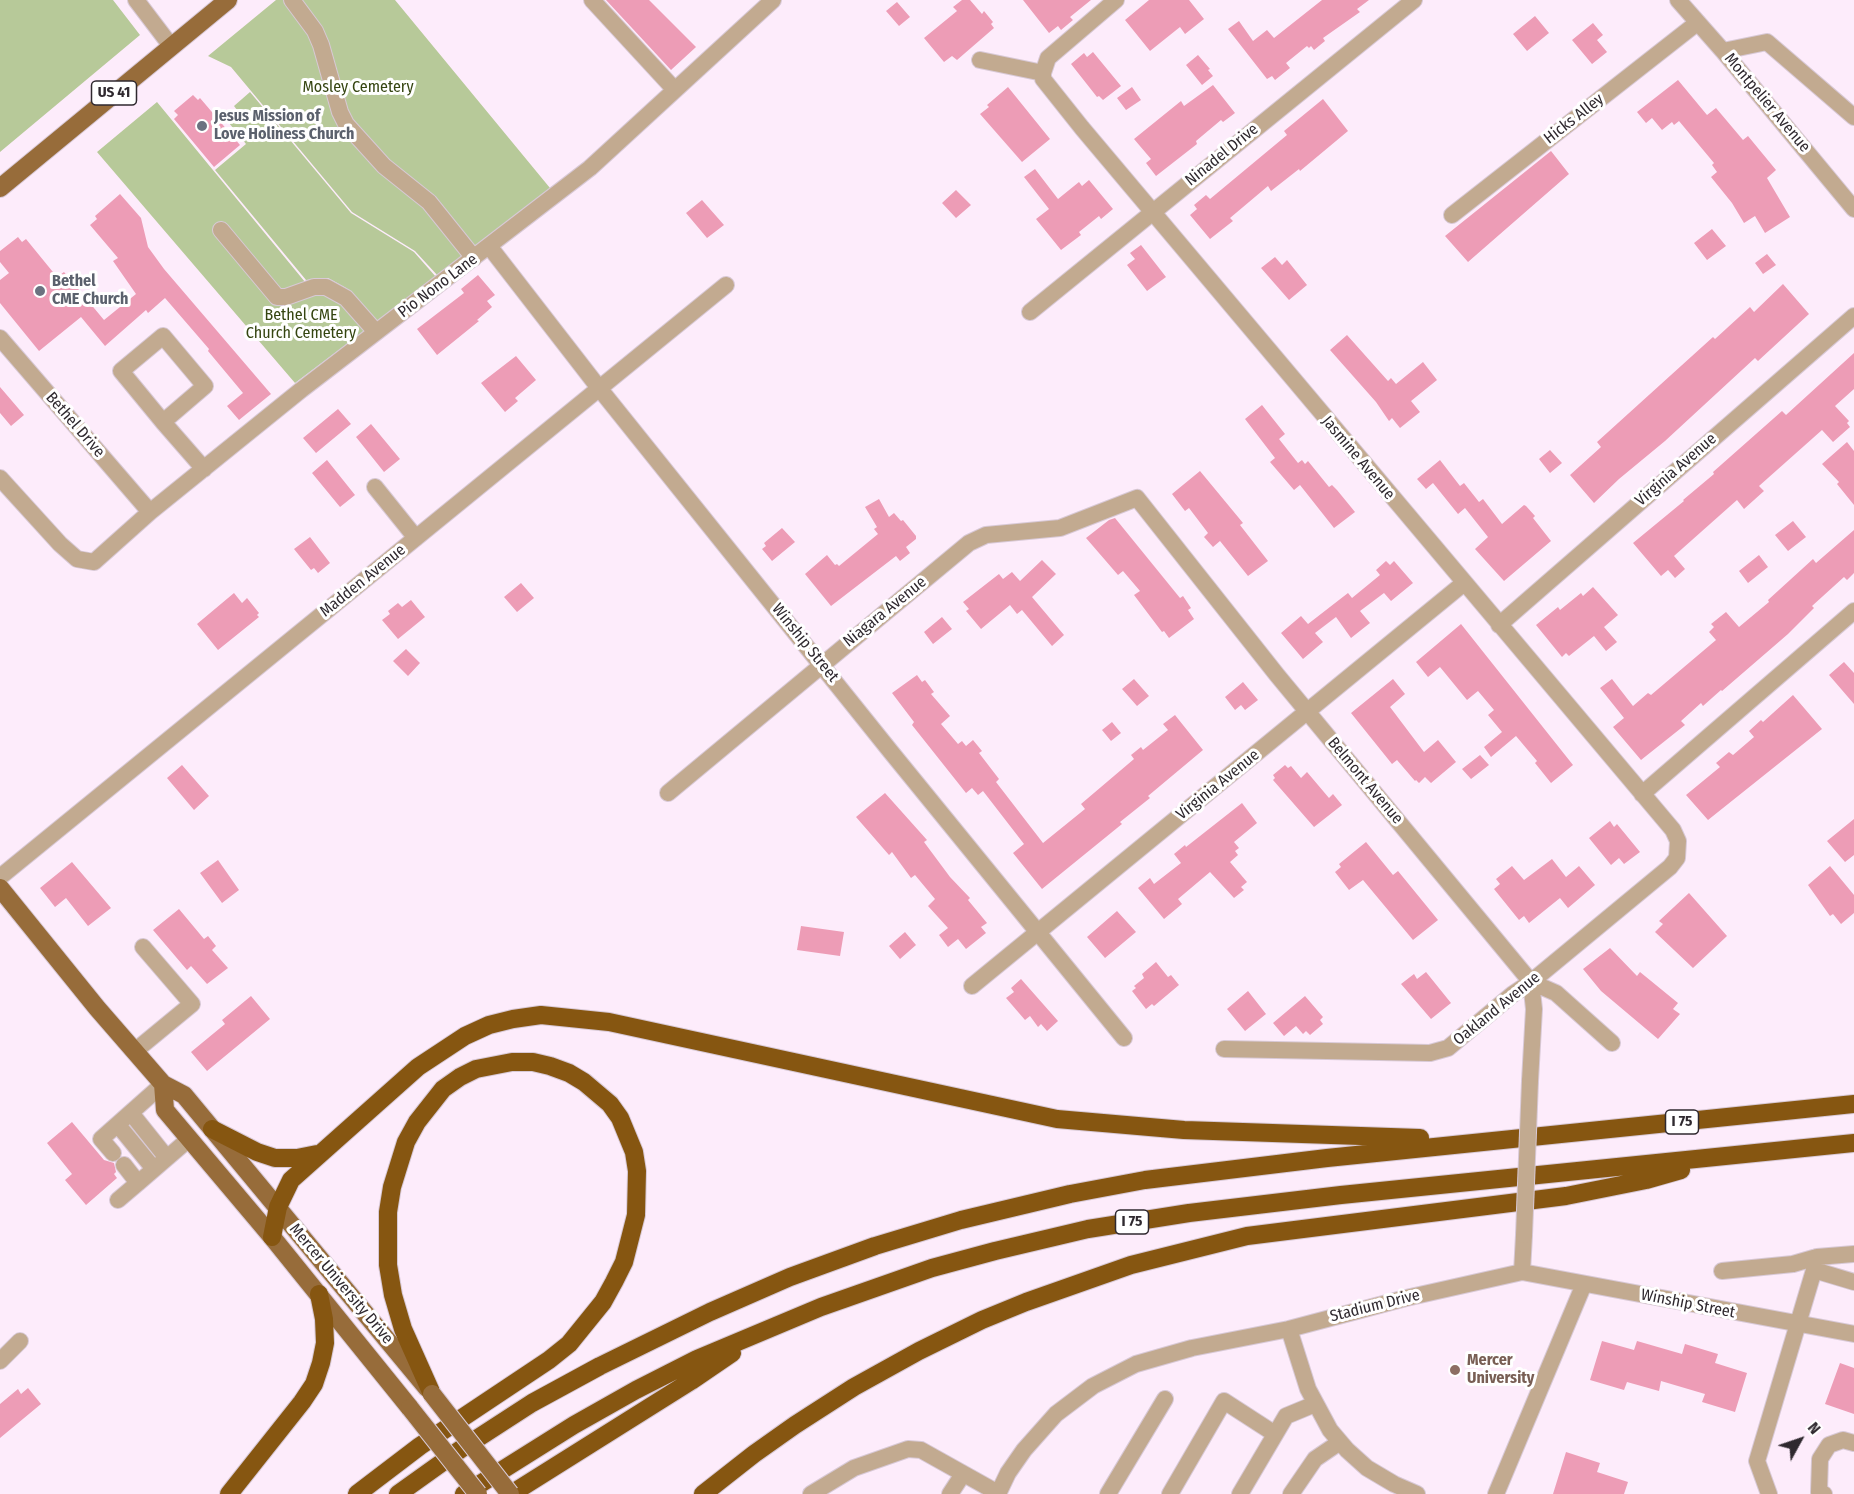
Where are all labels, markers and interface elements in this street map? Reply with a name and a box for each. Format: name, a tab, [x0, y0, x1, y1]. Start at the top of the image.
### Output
street label: Montpelier Avenue	[1720, 50, 1814, 156]
park label: Mosley Cemetery	[302, 78, 414, 98]
road number: US 41	[92, 81, 136, 105]
street label: Hicks Alley	[1540, 90, 1608, 148]
place label: Jesus Mission of Love Holiness Church	[214, 107, 354, 145]
marker: Jesus Mission of Love Holiness Church	[195, 119, 209, 133]
street label: Ninadel Drive	[1182, 120, 1262, 190]
street label: Pio Nono Lane	[395, 250, 481, 322]
place label: Bethel CME Church	[52, 272, 128, 310]
marker: Bethel CME Church	[33, 284, 47, 298]
park label: Bethel CME Church Cemetery	[246, 306, 356, 344]
street label: Bethel Drive	[41, 388, 109, 462]
street label: Jasmine Avenue	[1317, 412, 1399, 504]
street label: Virginia Avenue	[1632, 430, 1720, 510]
street label: Madden Avenue	[316, 541, 410, 621]
street label: Niagara Avenue	[840, 573, 930, 651]
street label: Winship Street	[768, 600, 842, 686]
street label: Belmont Avenue	[1323, 734, 1407, 828]
street label: Virginia Avenue	[1173, 746, 1263, 824]
street label: Oakland Avenue	[1450, 968, 1544, 1050]
road number: I 75	[1666, 1110, 1698, 1134]
road number: I 75	[1116, 1210, 1148, 1234]
street label: Mercer University Drive	[285, 1220, 397, 1348]
street label: Winship Street	[1639, 1285, 1737, 1323]
street label: Stadium Drive	[1328, 1286, 1422, 1326]
place label: Mercer University	[1467, 1351, 1534, 1389]
marker: Mercer University	[1448, 1363, 1462, 1377]
north arrow	[1770, 1410, 1830, 1470]
text: N	[1804, 1418, 1825, 1438]

